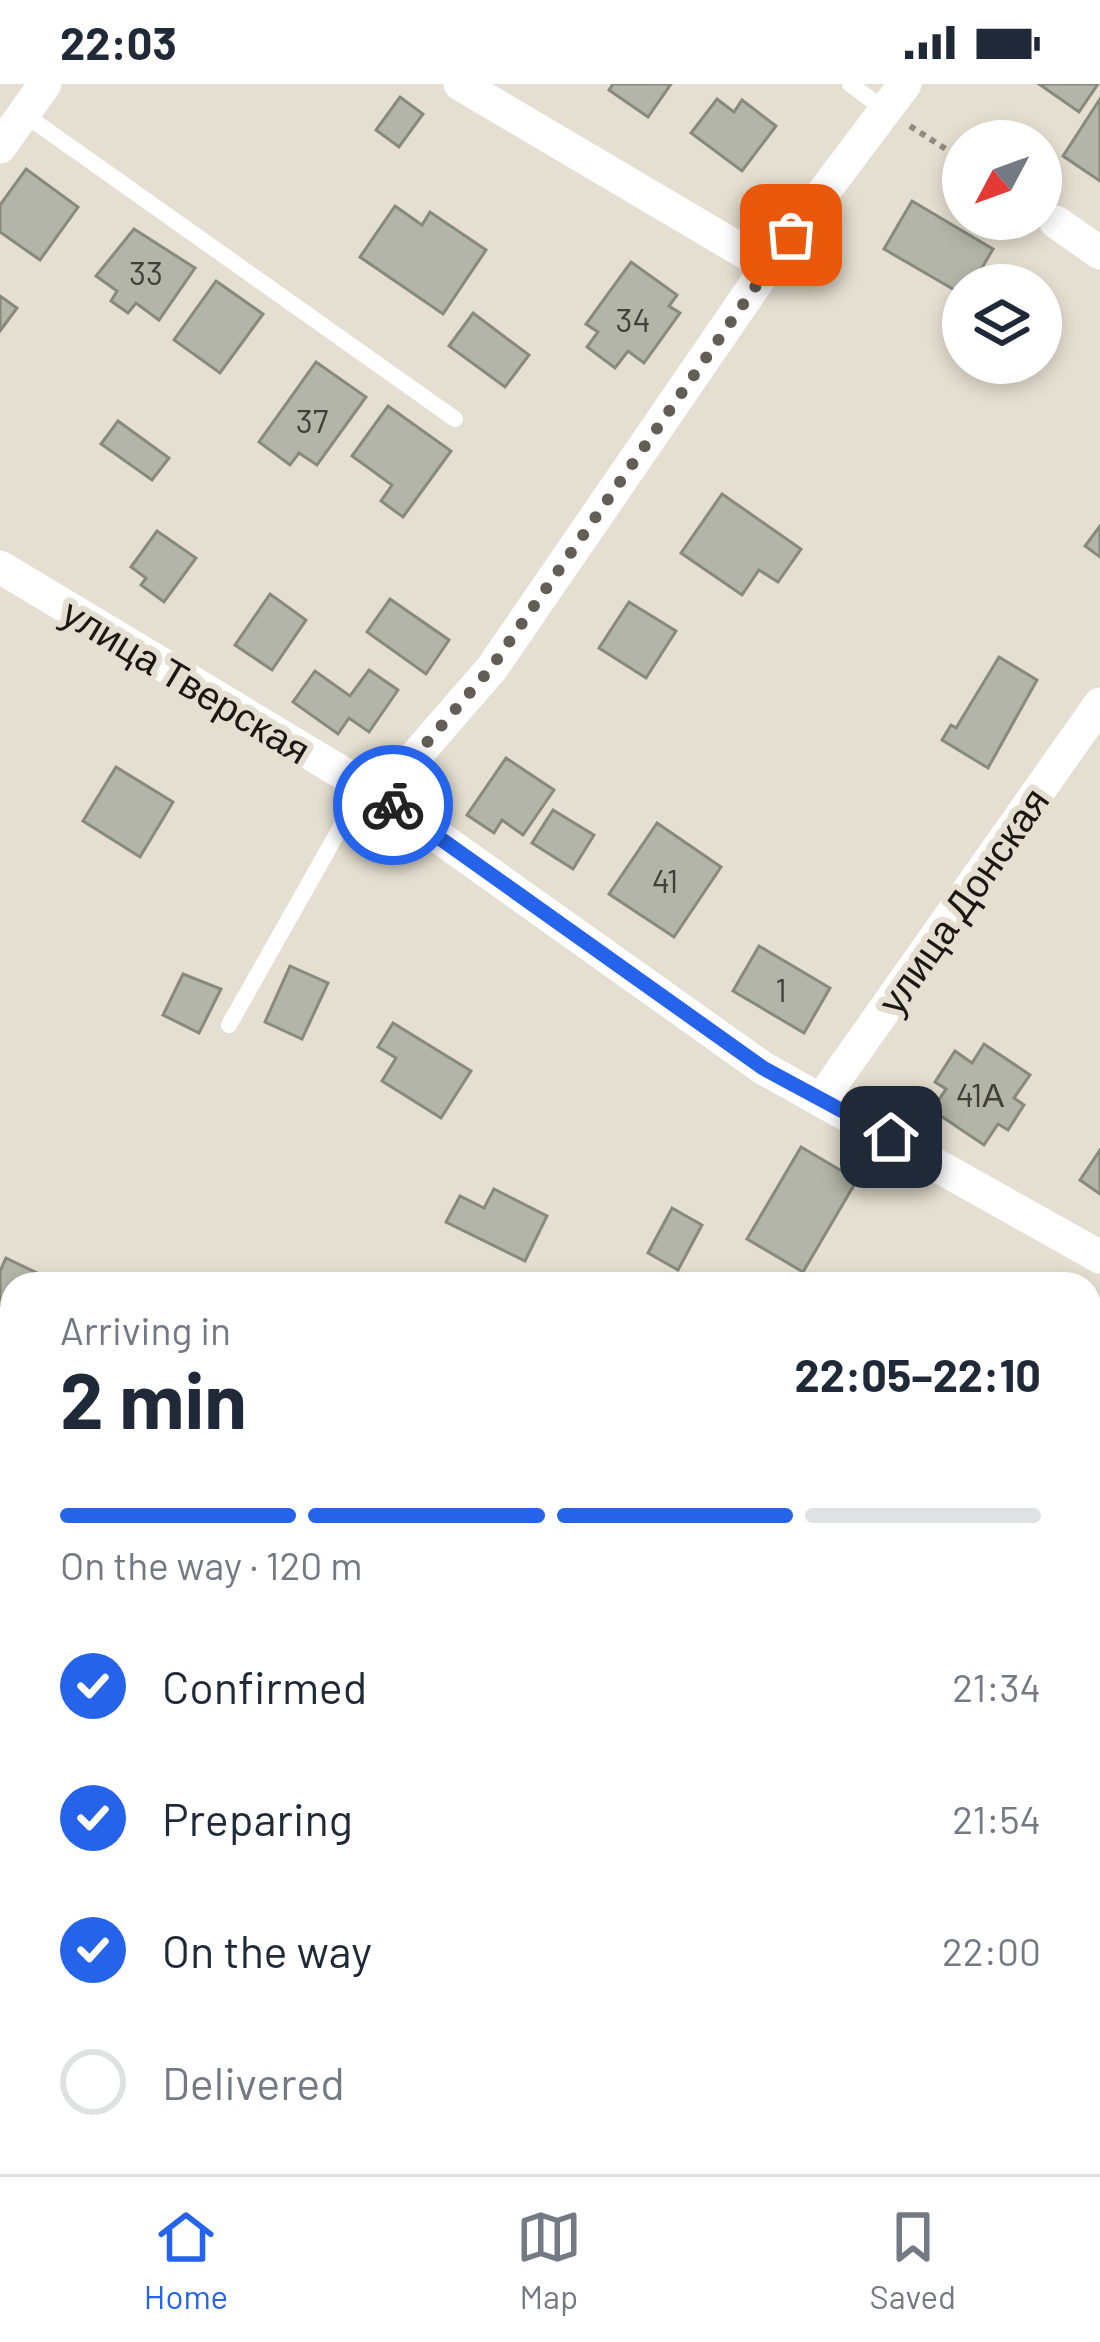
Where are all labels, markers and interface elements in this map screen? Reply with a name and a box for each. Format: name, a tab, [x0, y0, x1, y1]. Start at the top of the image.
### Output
text: 22:03	[60, 15, 177, 69]
north arrow	[942, 120, 1062, 240]
map controls	[942, 120, 1062, 384]
pin	[740, 184, 842, 286]
icon: bag	[758, 202, 824, 268]
house number: 33	[129, 252, 163, 292]
button: layers	[942, 264, 1062, 384]
house number: 34	[615, 299, 651, 339]
house number: 37	[296, 400, 328, 440]
street label: улица Тверская	[54, 587, 320, 773]
courier	[333, 745, 453, 865]
icon: bike	[360, 772, 426, 838]
street label: улица Донская	[867, 778, 1057, 1022]
house number: 41	[652, 860, 678, 900]
house number: 1	[775, 969, 787, 1009]
house number: 41А	[956, 1074, 1004, 1114]
pin	[840, 1086, 942, 1188]
icon: home	[858, 1104, 924, 1170]
text: Arriving in	[60, 1306, 231, 1353]
text: 22:05–22:10	[795, 1347, 1041, 1401]
text: 2 min	[60, 1351, 247, 1445]
text: On the way · 120 m	[60, 1541, 362, 1588]
icon: check	[60, 1653, 126, 1719]
text: Confirmed	[162, 1659, 367, 1713]
text: 21:34	[952, 1663, 1041, 1710]
icon: check	[60, 1785, 126, 1851]
text: Preparing	[162, 1791, 353, 1845]
text: 21:54	[952, 1795, 1041, 1842]
icon: check	[60, 1917, 126, 1983]
text: On the way	[162, 1923, 372, 1977]
text: 22:00	[942, 1927, 1041, 1974]
text: Delivered	[162, 2055, 345, 2109]
tab: Home	[144, 2204, 228, 2316]
tab: Map	[516, 2204, 582, 2316]
tab: Saved	[870, 2204, 956, 2316]

